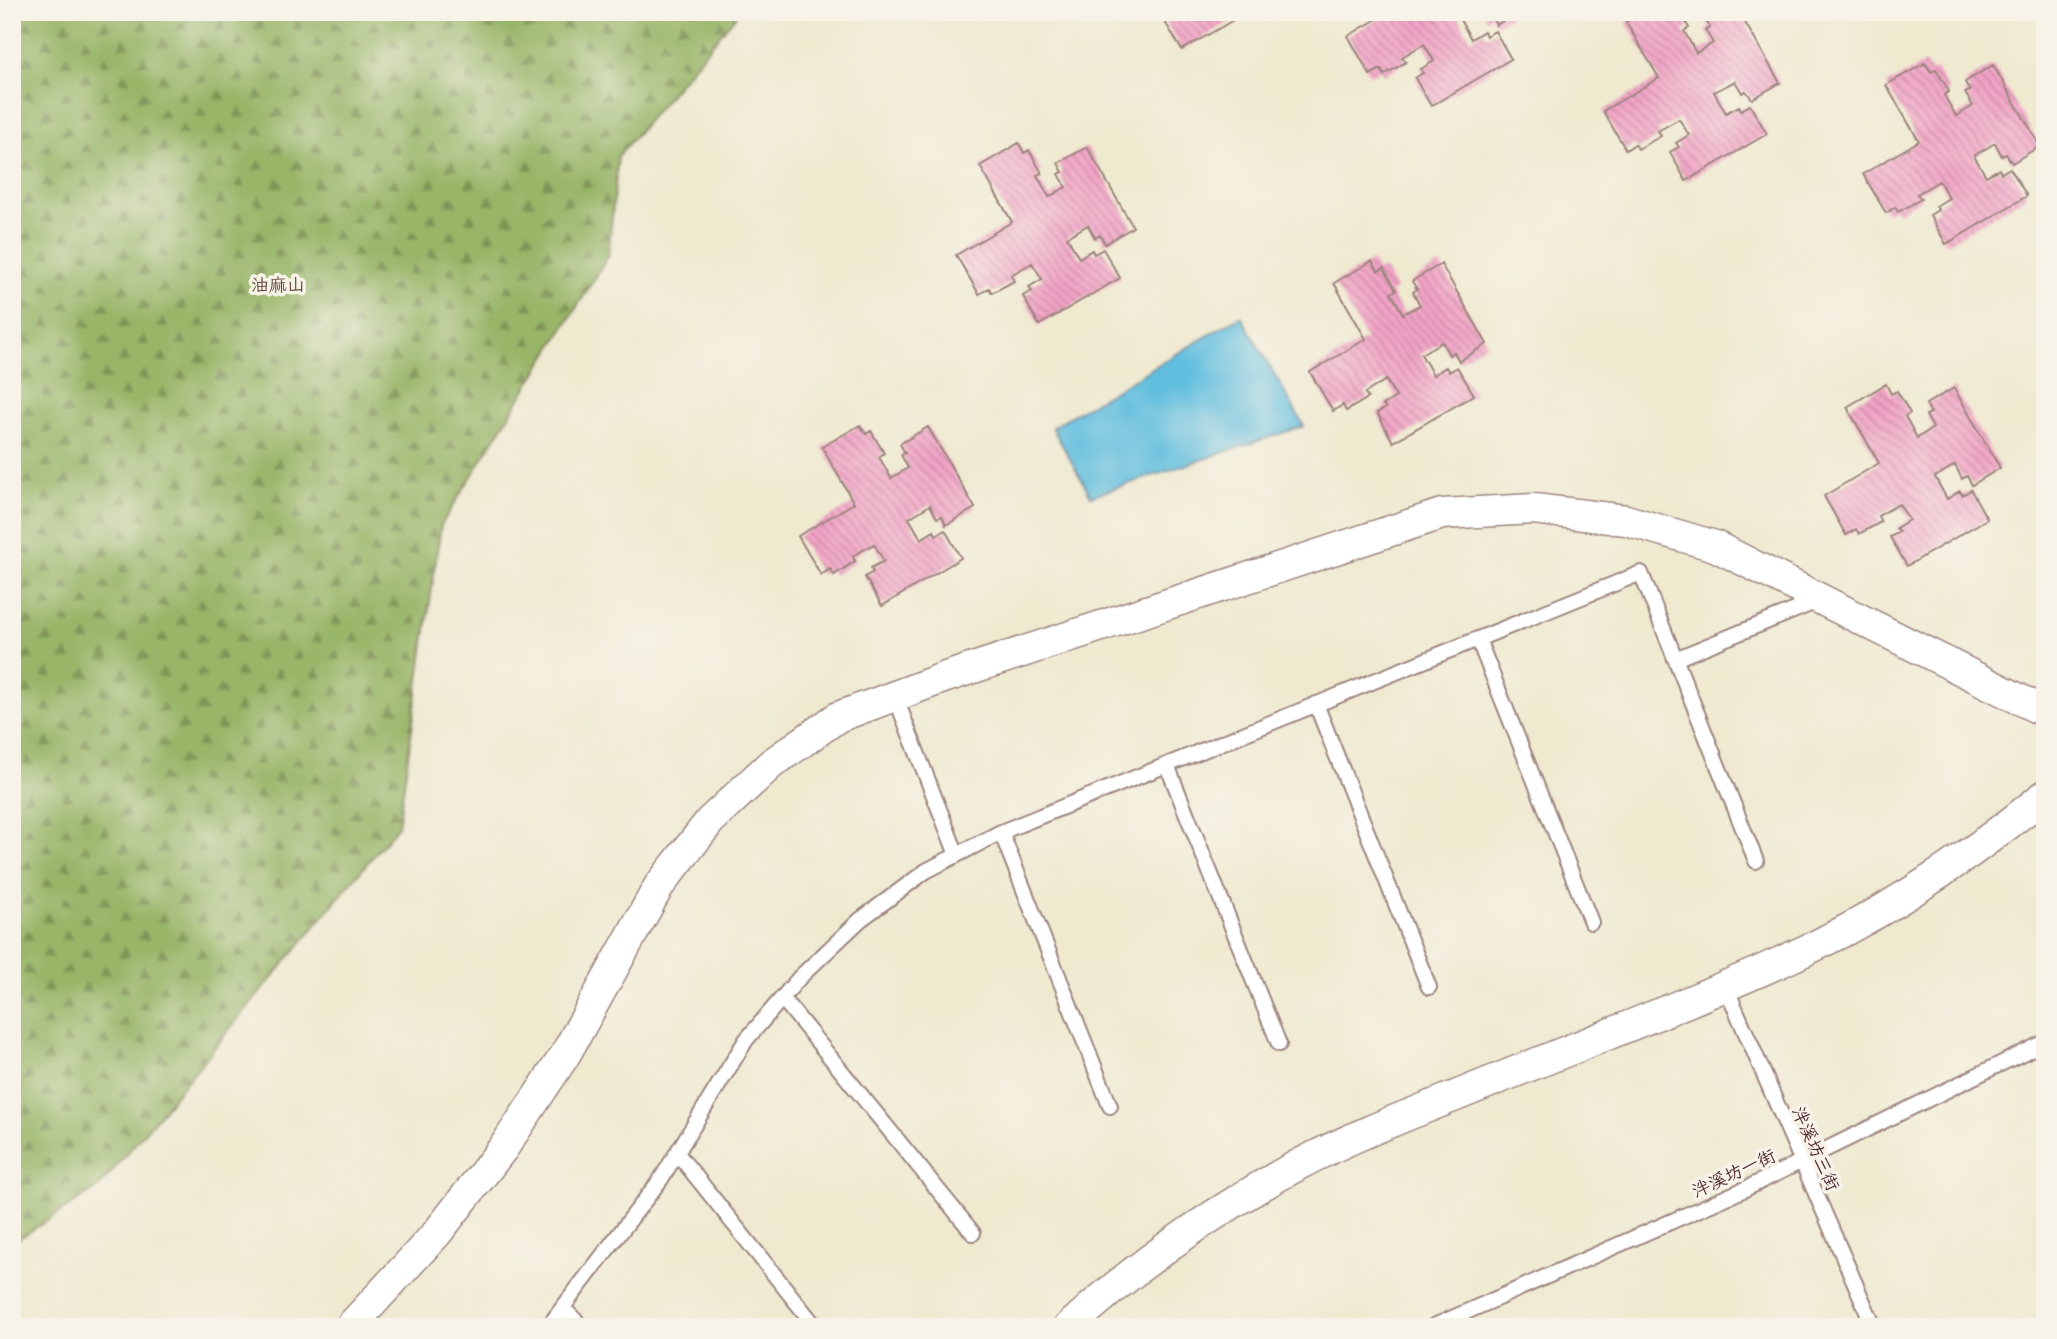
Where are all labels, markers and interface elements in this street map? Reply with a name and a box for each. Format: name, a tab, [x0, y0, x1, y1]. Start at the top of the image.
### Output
park label: 油麻山	[251, 270, 305, 297]
street label: 泮溪坊三街	[1786, 1101, 1848, 1195]
street label: 泮溪坊一街	[1687, 1141, 1779, 1203]

